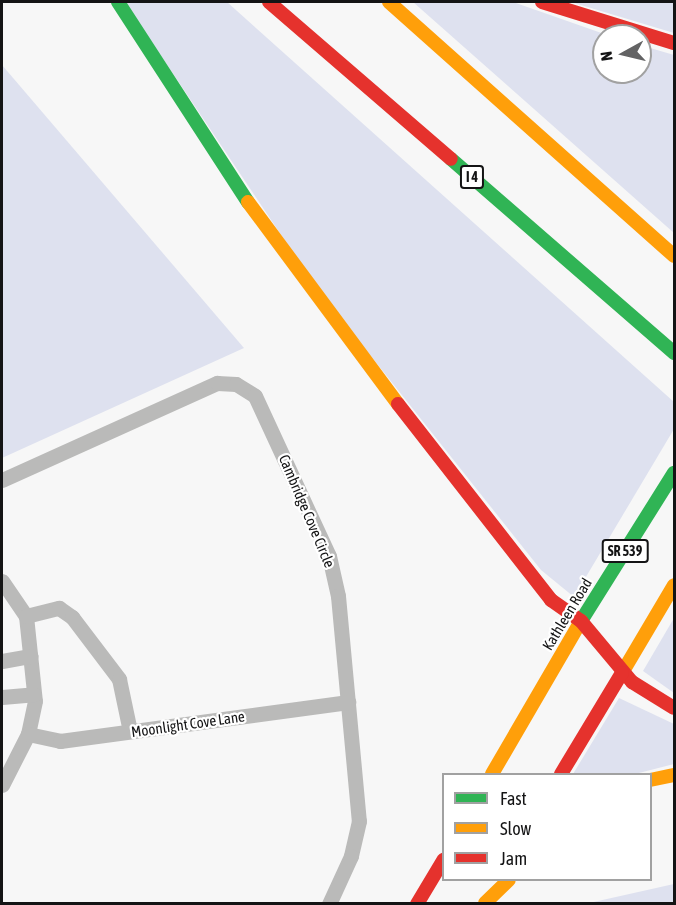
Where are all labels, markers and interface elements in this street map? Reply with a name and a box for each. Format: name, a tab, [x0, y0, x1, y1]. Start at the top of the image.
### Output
north arrow	[592, 24, 652, 84]
text: N	[597, 50, 616, 62]
road number: I 4	[458, 166, 486, 188]
street label: Cambridge Cove Circle	[275, 452, 339, 570]
road number: SR 539	[601, 540, 649, 562]
street label: Kathleen Road	[538, 575, 596, 653]
street label: Moonlight Cove Lane	[130, 707, 246, 741]
legend	[442, 773, 652, 881]
text: Fast	[500, 788, 527, 809]
text: Slow	[500, 818, 531, 839]
text: Jam	[500, 848, 527, 869]

